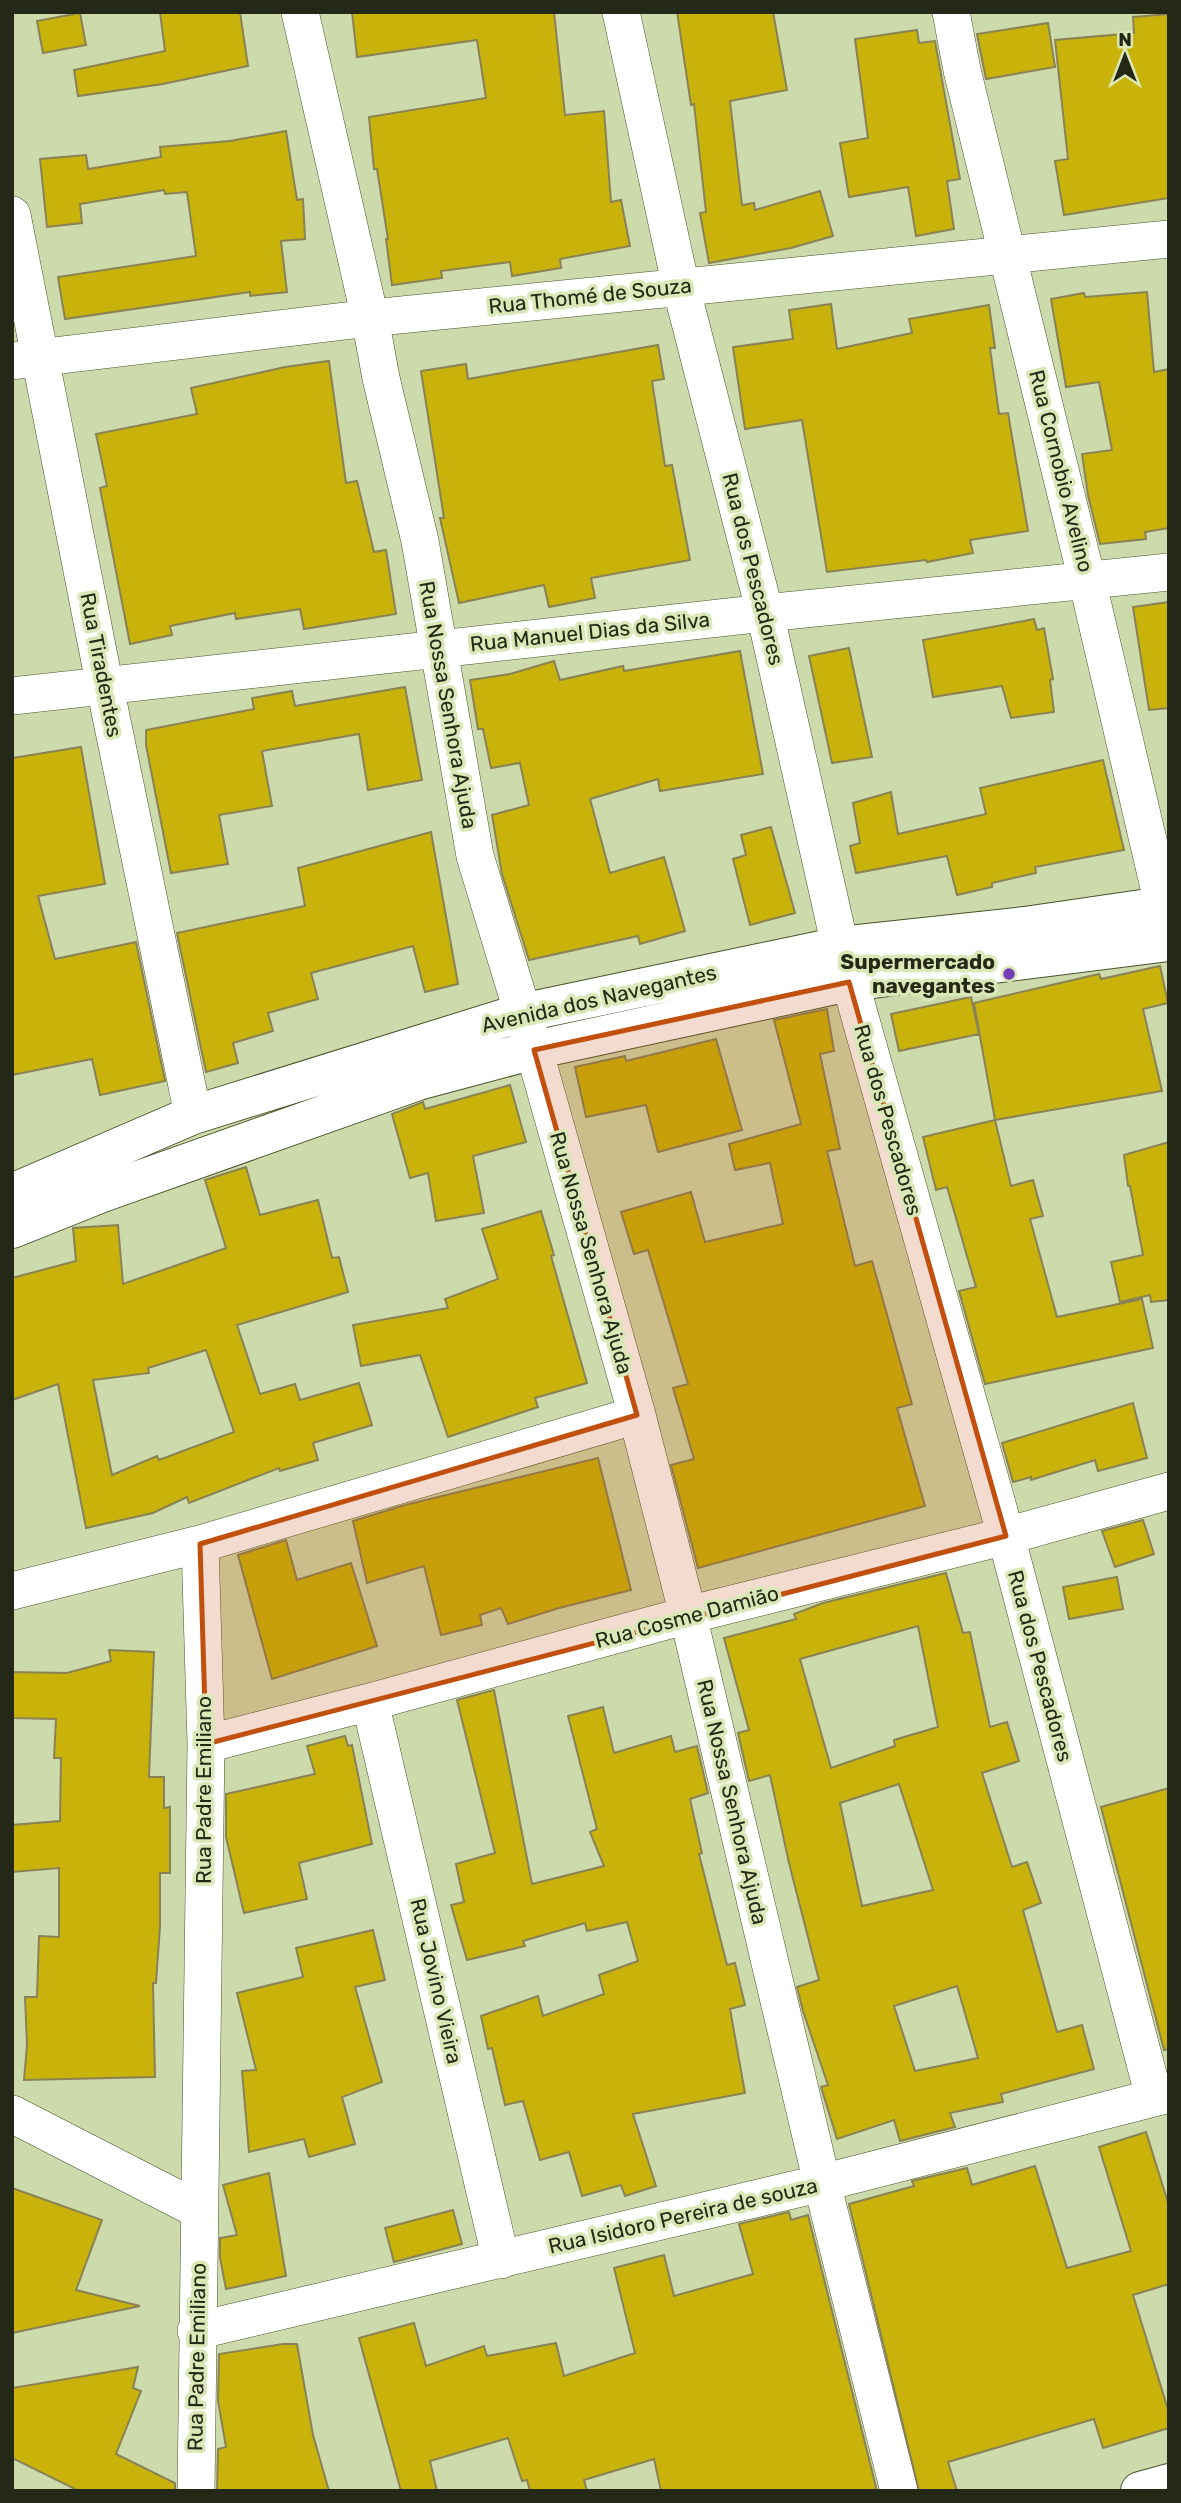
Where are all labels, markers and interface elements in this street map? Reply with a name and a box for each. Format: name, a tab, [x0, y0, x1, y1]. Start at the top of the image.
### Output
north arrow	[1090, 21, 1160, 91]
text: N	[1118, 28, 1132, 51]
street label: Rua Thomé de Souza	[487, 272, 693, 319]
street label: Rua Cornobio Avelino	[1024, 367, 1099, 575]
street label: Rua dos Pescadores	[717, 470, 789, 668]
street label: Rua Nossa Senhora Ajuda	[414, 579, 483, 831]
street label: Rua Tiradentes	[75, 591, 128, 739]
street label: Rua Manuel Dias da Silva	[469, 606, 711, 657]
place label: Supermercado navegantes	[840, 949, 995, 998]
street label: Avenida dos Navegantes	[479, 959, 719, 1038]
marker: Supermercado navegantes	[1001, 966, 1017, 982]
street label: Rua dos Pescadores	[849, 1022, 928, 1218]
street label: Rua Nossa Senhora Ajuda	[545, 1129, 638, 1377]
street label: Rua dos Pescadores	[1003, 1567, 1078, 1764]
street label: Rua Cosme Damião	[592, 1580, 781, 1653]
street label: Rua Nossa Senhora Ajuda	[692, 1677, 773, 1927]
street label: Rua Padre Emiliano	[191, 1696, 216, 1884]
street label: Rua Jovino Vieira	[405, 1896, 468, 2066]
street label: Rua Isidoro Pereira de souza	[546, 2172, 820, 2259]
street label: Rua Padre Emiliano	[182, 2263, 211, 2451]

